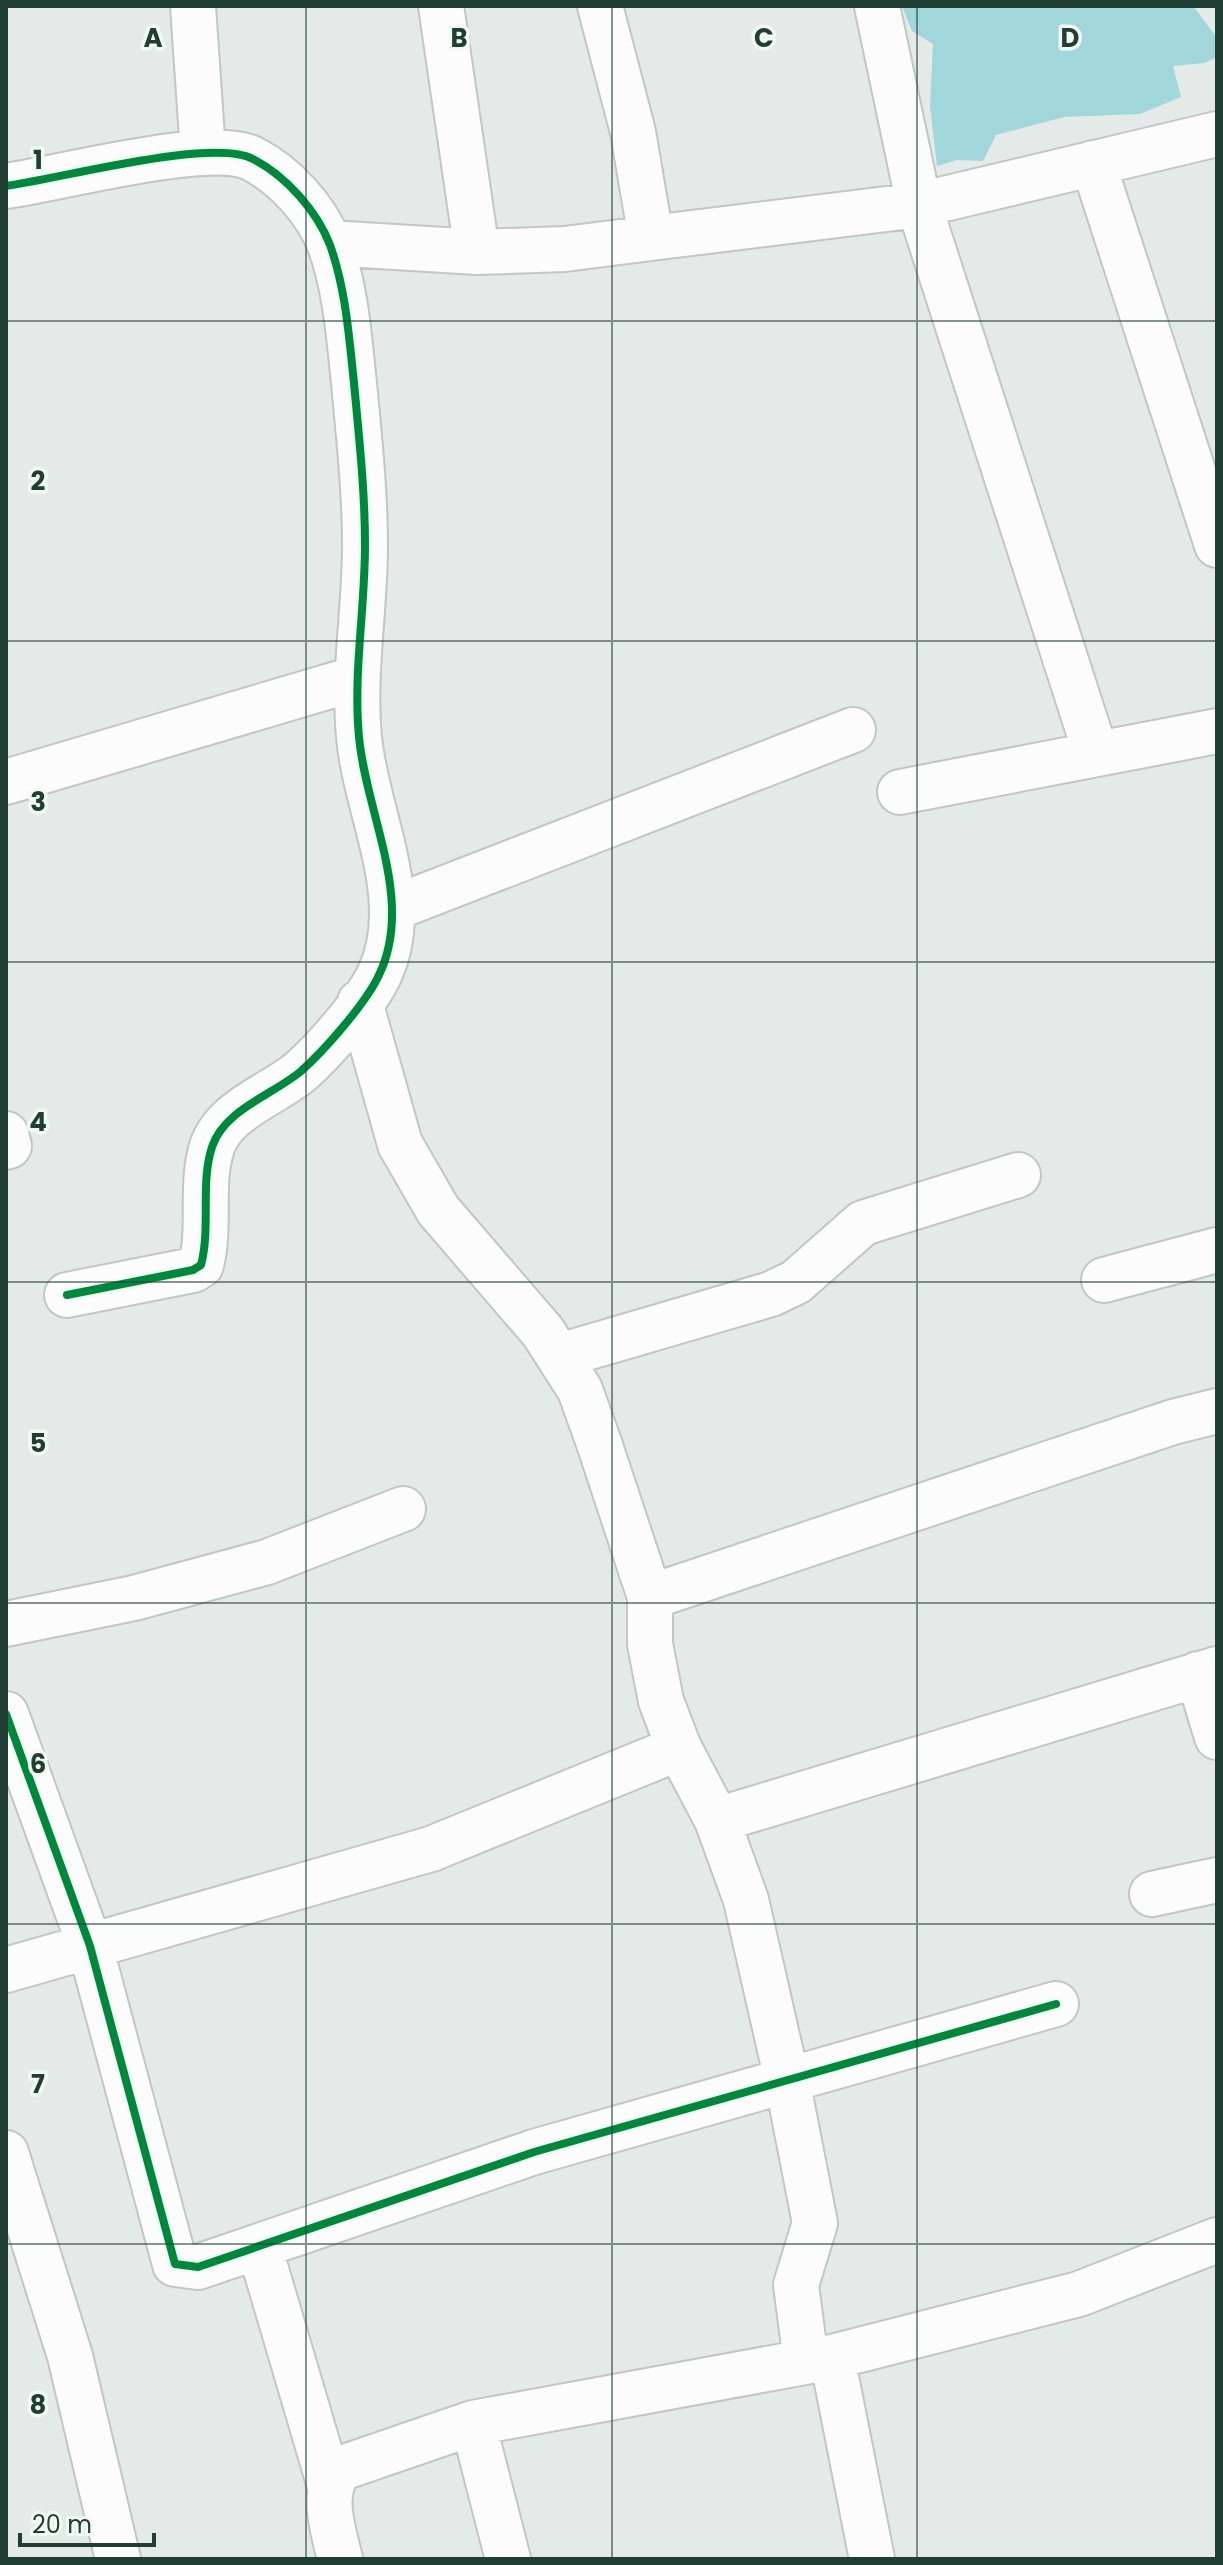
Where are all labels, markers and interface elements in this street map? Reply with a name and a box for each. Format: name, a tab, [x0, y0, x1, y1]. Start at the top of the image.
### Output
text: A	[143, 20, 163, 56]
text: B	[450, 20, 468, 56]
text: C	[754, 20, 774, 56]
text: D	[1061, 20, 1080, 56]
text: 1	[33, 142, 43, 178]
text: 2	[31, 463, 46, 499]
text: 3	[30, 784, 46, 820]
text: 4	[29, 1104, 47, 1140]
text: 5	[30, 1425, 46, 1461]
text: 6	[30, 1746, 46, 1782]
text: 7	[31, 2066, 45, 2102]
text: 8	[30, 2387, 46, 2423]
scale bar	[20, 2497, 154, 2547]
text: 20 m	[32, 2508, 92, 2541]

